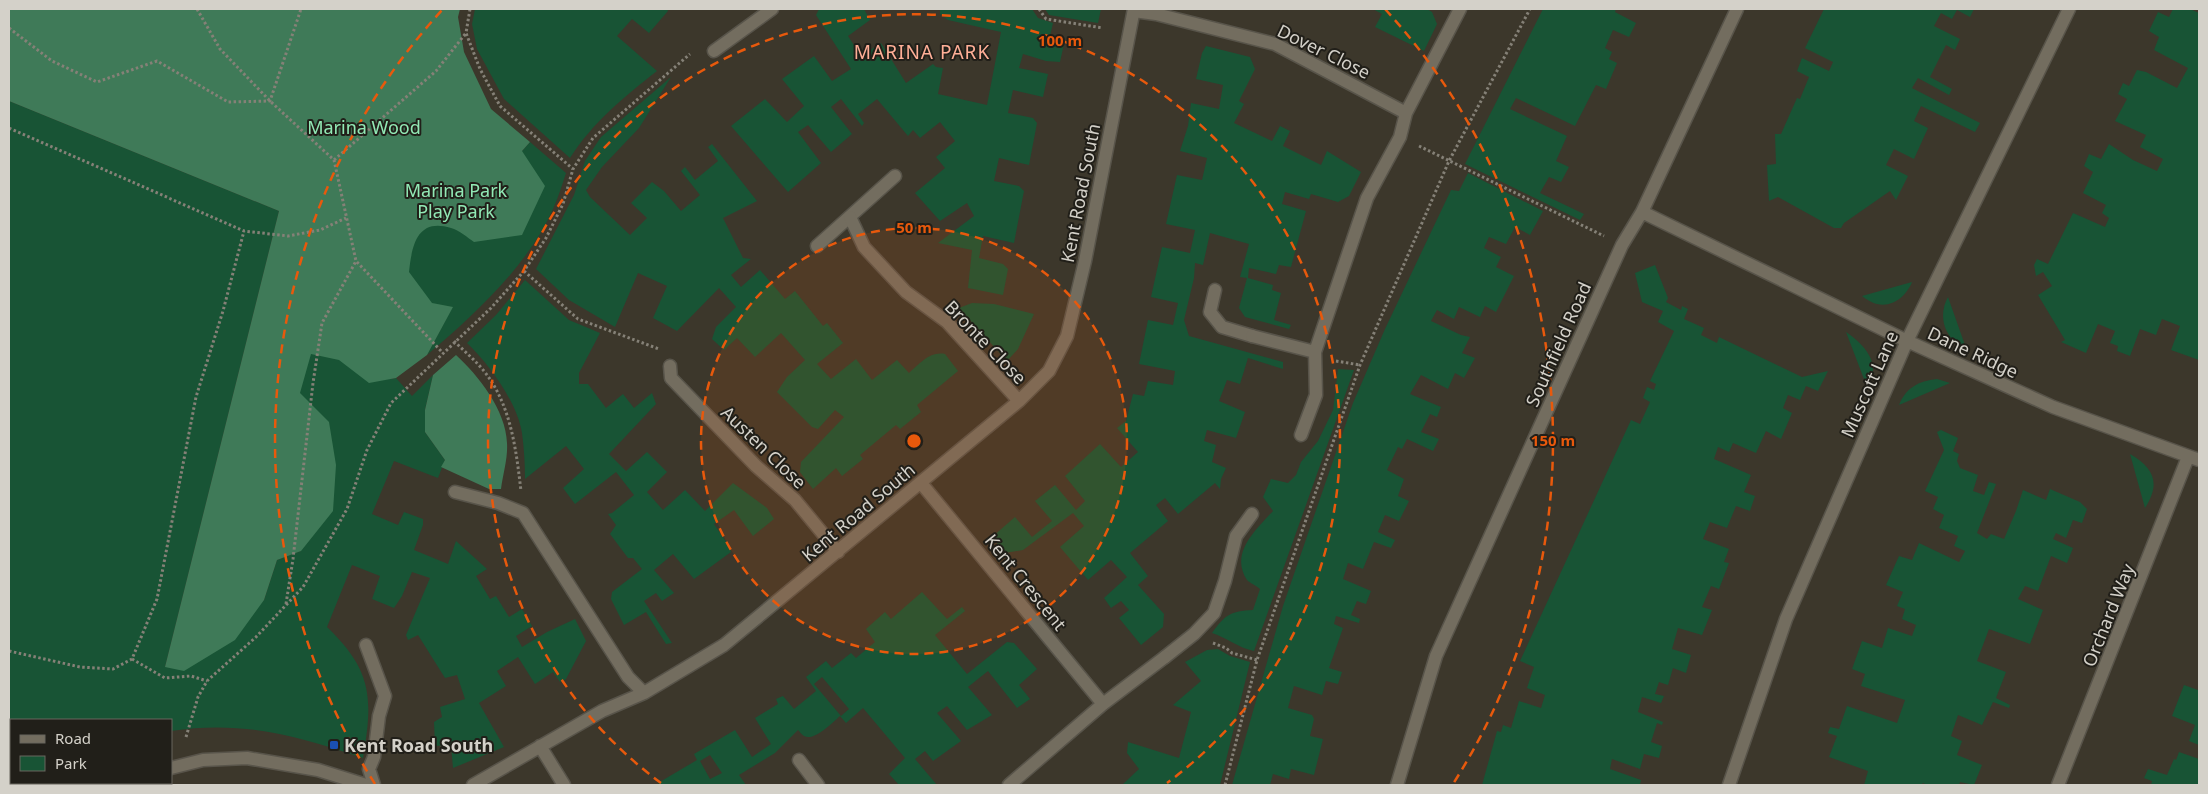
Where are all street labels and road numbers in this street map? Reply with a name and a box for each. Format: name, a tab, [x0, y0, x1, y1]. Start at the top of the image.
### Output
street label: Dover Close	[1273, 18, 1375, 84]
street label: Kent Road South	[1055, 121, 1105, 265]
street label: Southfield Road	[1520, 278, 1596, 410]
street label: Bronte Close	[940, 295, 1032, 389]
street label: Dane Ridge	[1924, 321, 2022, 383]
street label: Muscott Lane	[1835, 327, 1903, 441]
street label: Austen Close	[716, 400, 812, 494]
street label: Kent Road South	[796, 457, 920, 567]
street label: Kent Crescent	[980, 529, 1073, 635]
street label: Orchard Way	[2076, 559, 2140, 670]

